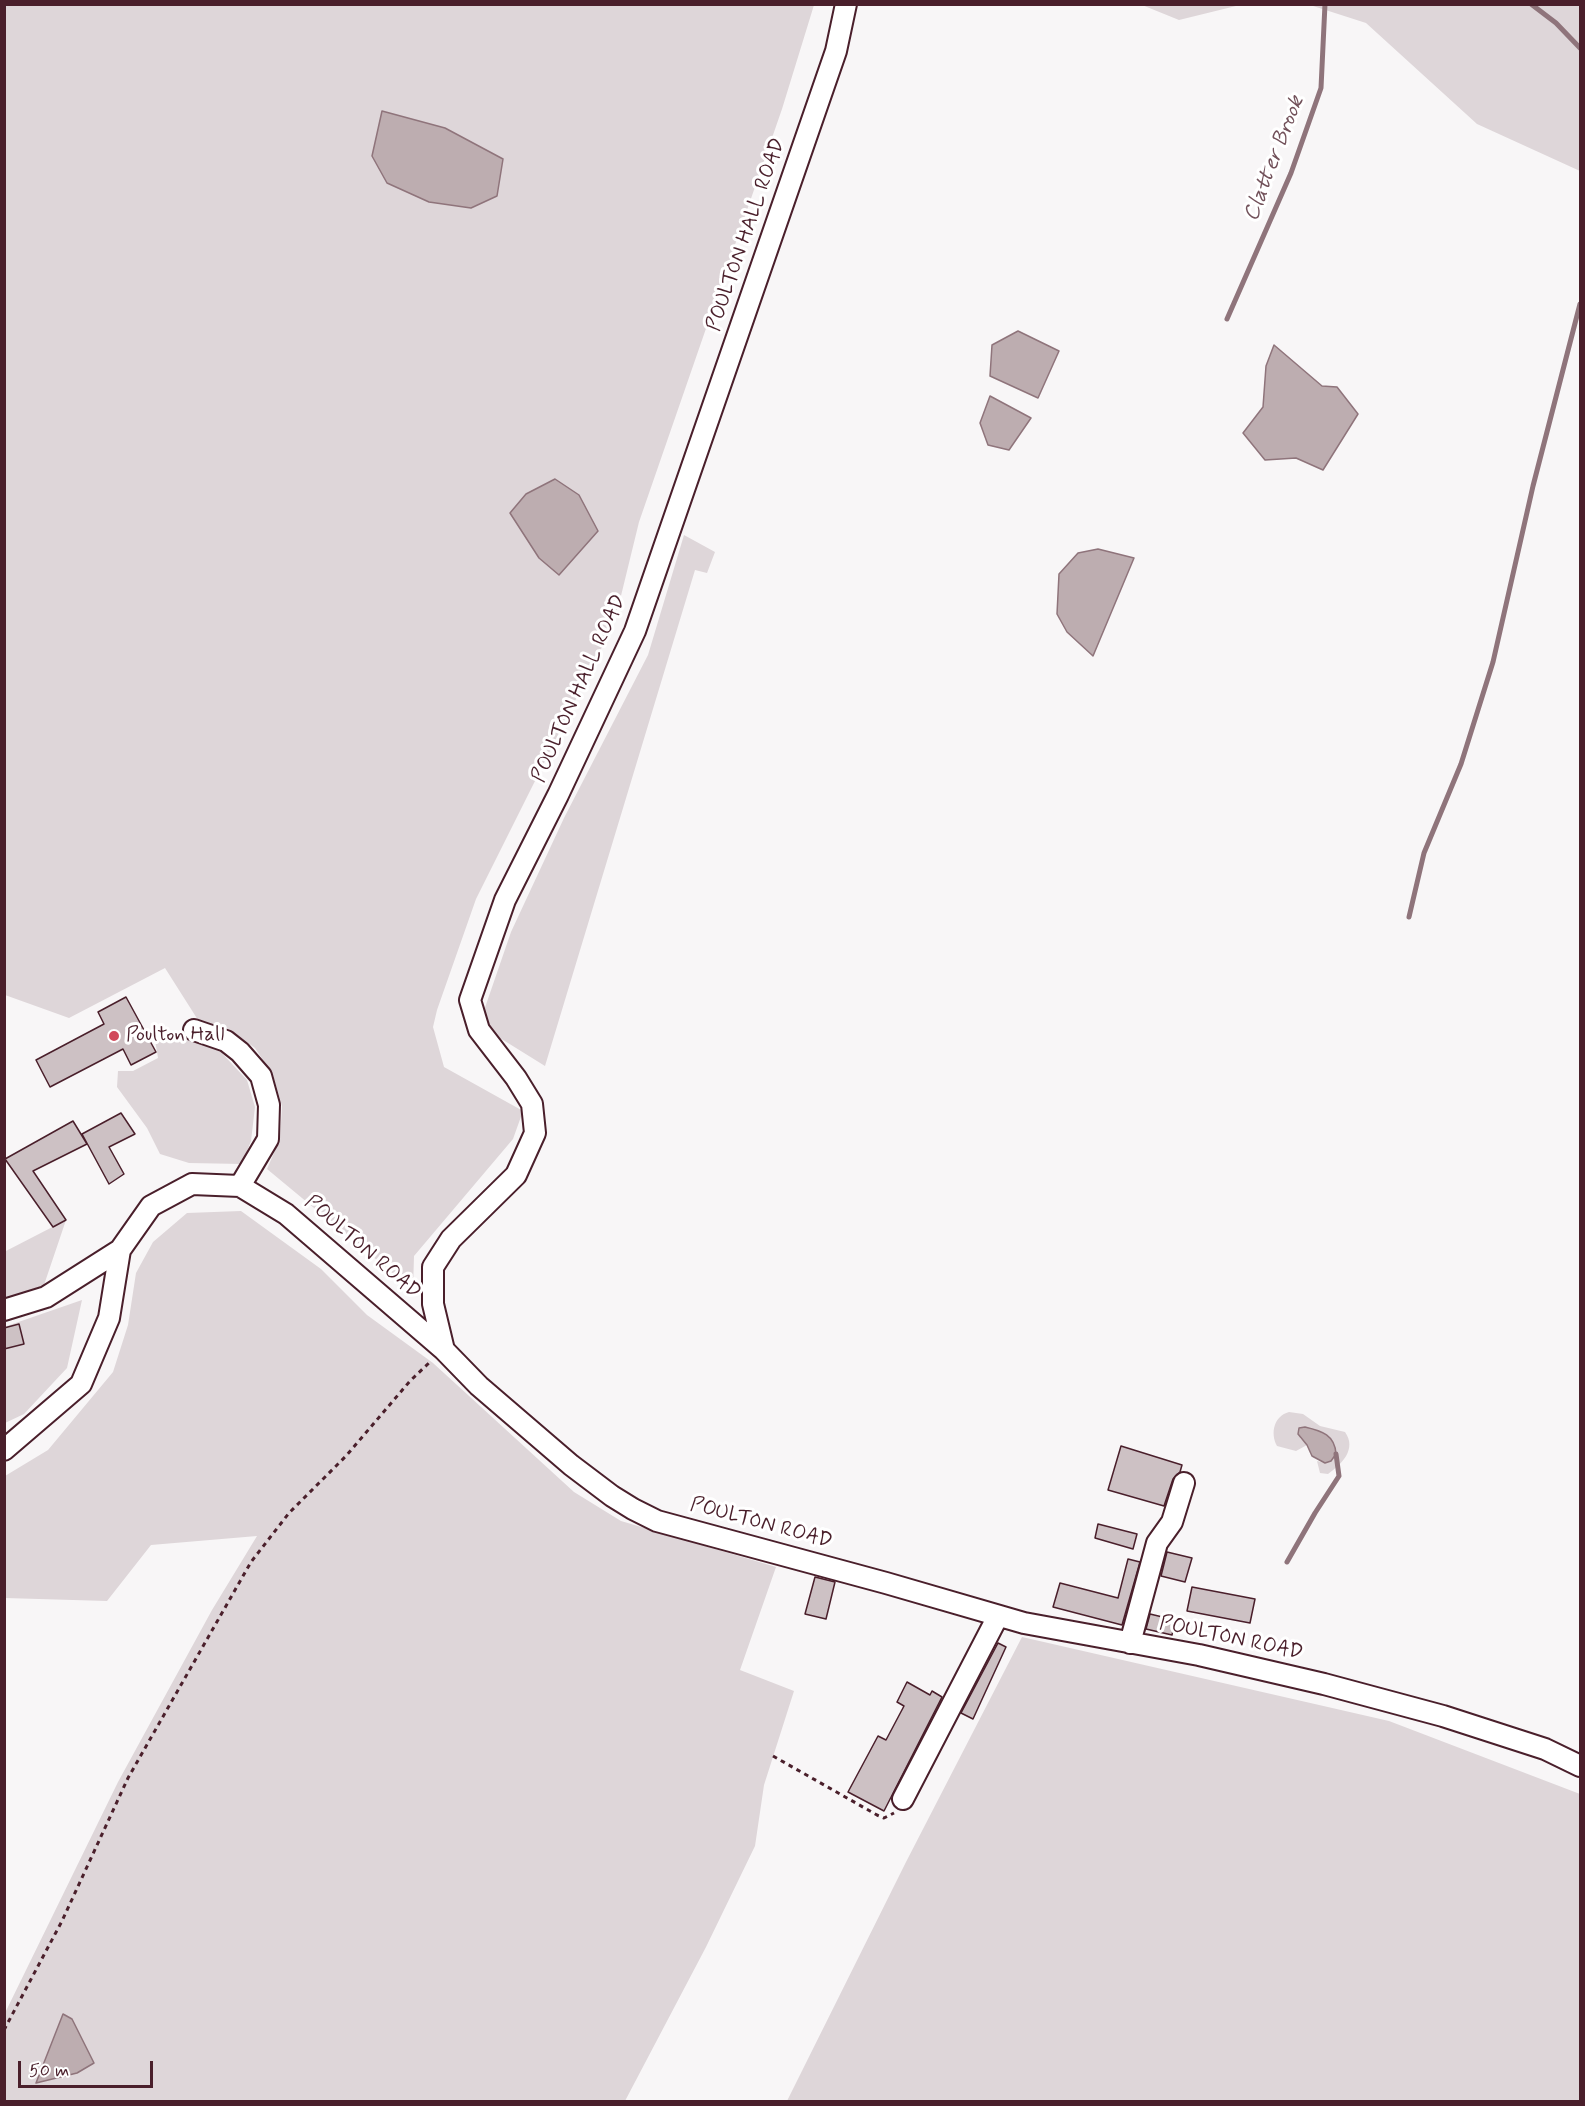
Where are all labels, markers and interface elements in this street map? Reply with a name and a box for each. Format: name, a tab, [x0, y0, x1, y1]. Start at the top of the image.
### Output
water label: Clatter Brook	[1239, 93, 1311, 225]
street label: POULTON HALL ROAD	[702, 135, 792, 335]
street label: POULTON HALL ROAD	[527, 591, 633, 787]
place label: Poulton Hall	[126, 1023, 224, 1049]
marker: Poulton Hall	[107, 1029, 121, 1043]
street label: POULTON ROAD	[299, 1191, 425, 1305]
street label: POULTON ROAD	[687, 1493, 835, 1555]
street label: POULTON ROAD	[1157, 1611, 1305, 1667]
scale bar	[21, 2049, 156, 2087]
text: 50 m	[29, 2059, 69, 2083]

